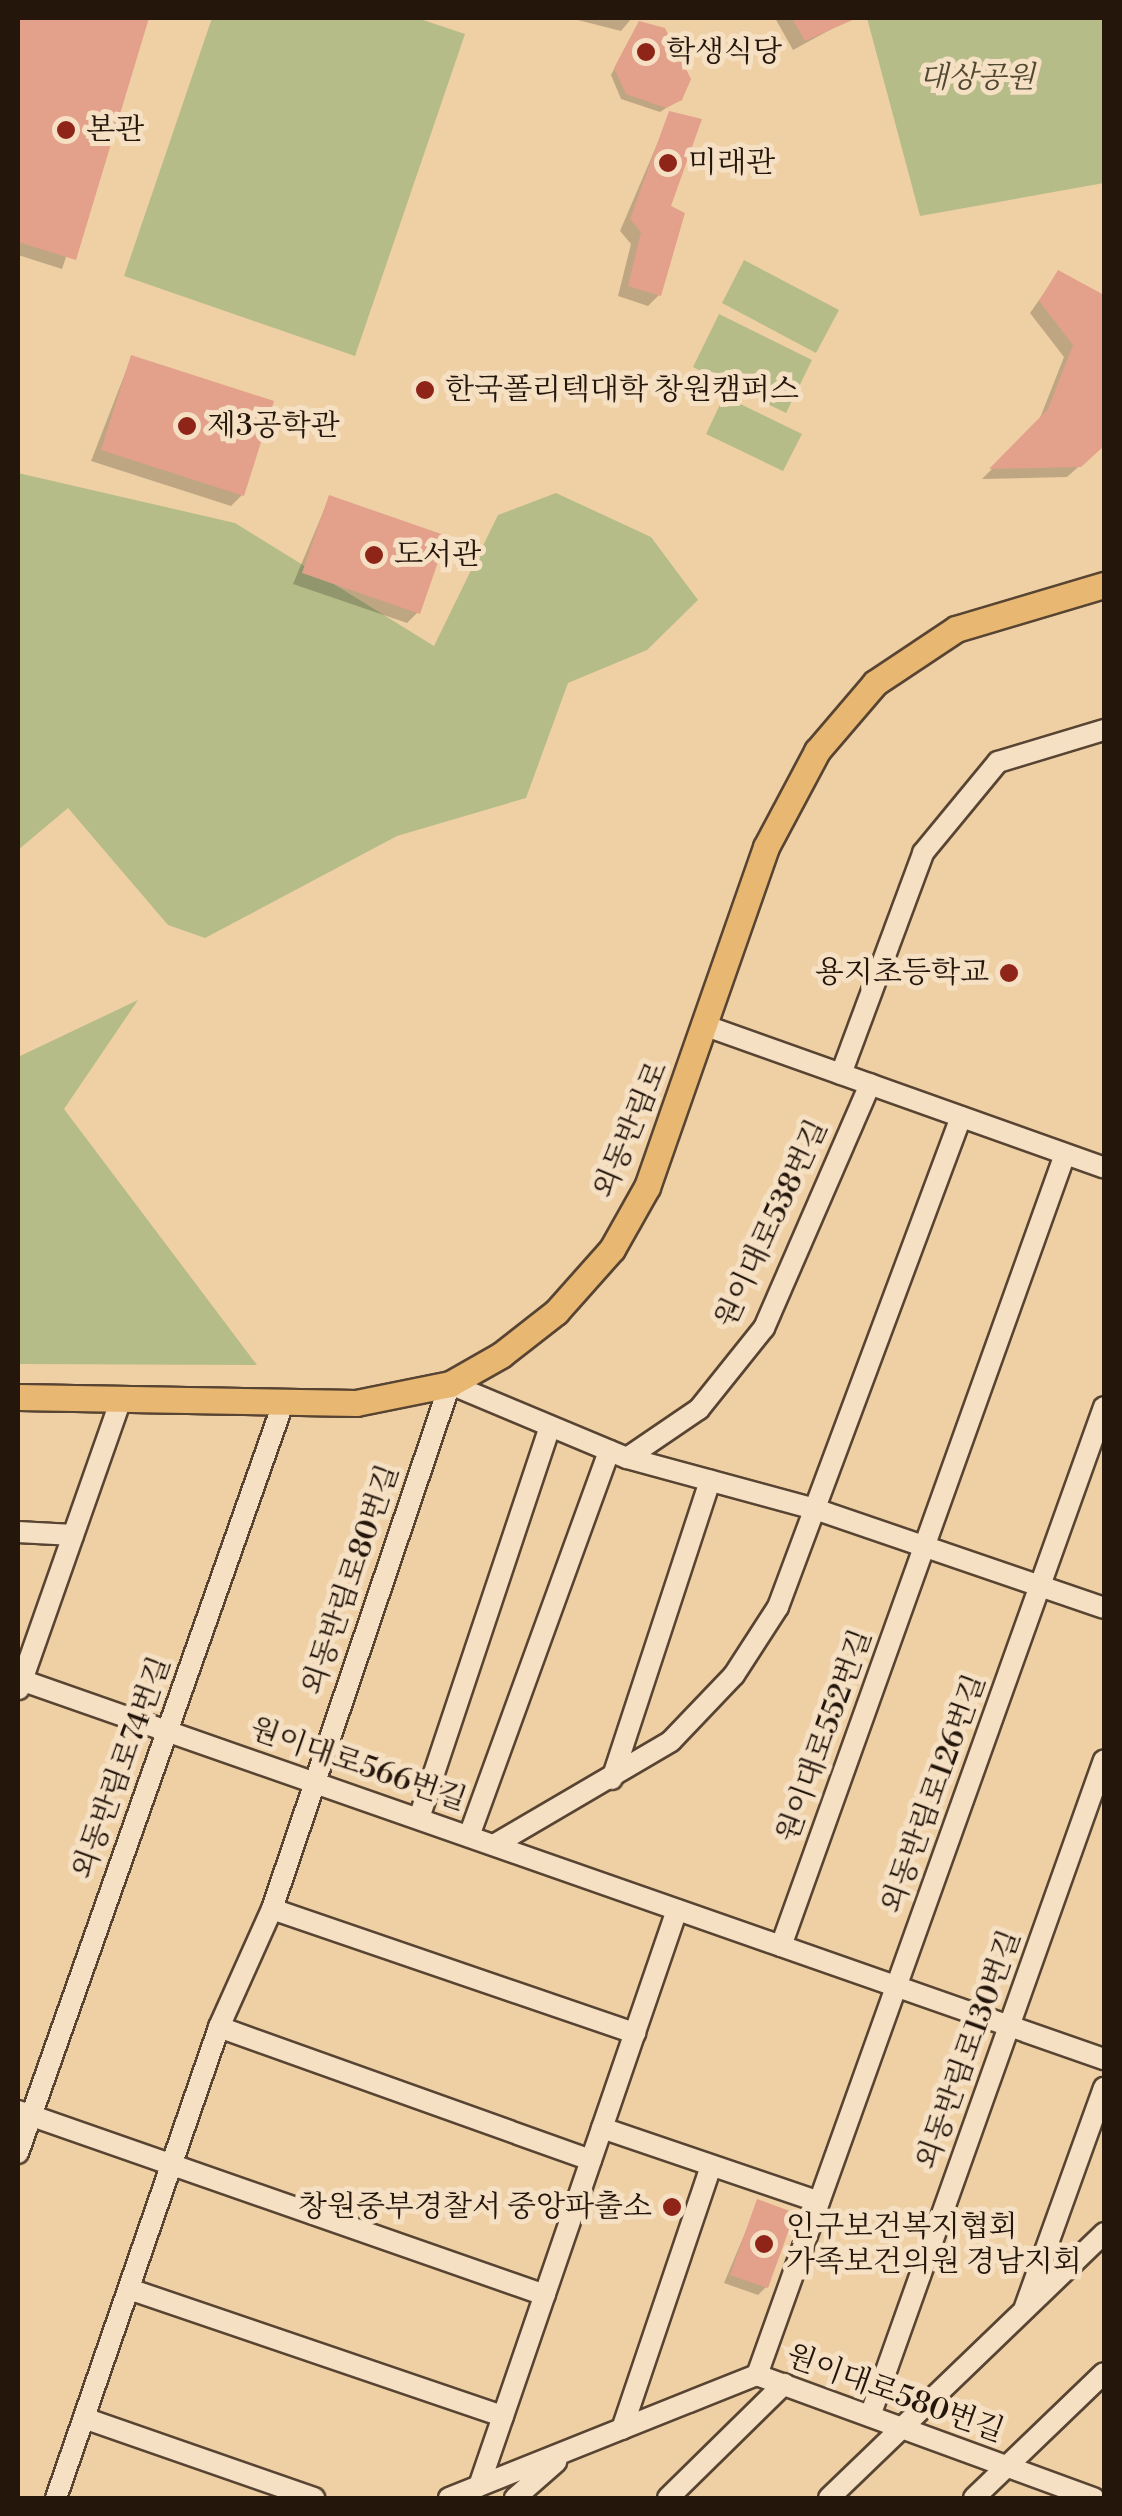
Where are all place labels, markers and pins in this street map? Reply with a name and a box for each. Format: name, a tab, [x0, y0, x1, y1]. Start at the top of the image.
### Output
place label: 학생식당	[666, 34, 782, 70]
marker: 학생식당	[635, 41, 657, 63]
place label: 본관	[86, 112, 144, 148]
marker: 본관	[55, 119, 77, 141]
place label: 미래관	[688, 145, 775, 181]
marker: 미래관	[657, 152, 679, 174]
place label: 한국폴리텍대학 창원캠퍼스	[445, 372, 799, 408]
marker: 한국폴리텍대학 창원캠퍼스	[414, 379, 436, 401]
place label: 제3공학관	[207, 408, 339, 444]
marker: 제3공학관	[176, 415, 198, 437]
place label: 도서관	[394, 537, 481, 573]
marker: 도서관	[363, 544, 385, 566]
place label: 용지초등학교	[815, 955, 989, 991]
marker: 용지초등학교	[998, 962, 1020, 984]
place label: 창원중부경찰서 중앙파출소	[298, 2189, 652, 2225]
marker: 창원중부경찰서 중앙파출소	[661, 2196, 683, 2218]
place label: 인구보건복지협회 가족보건의원 경남지회	[786, 2209, 1082, 2280]
marker: 인구보건복지협회 가족보건의원 경남지회	[751, 2231, 777, 2257]

